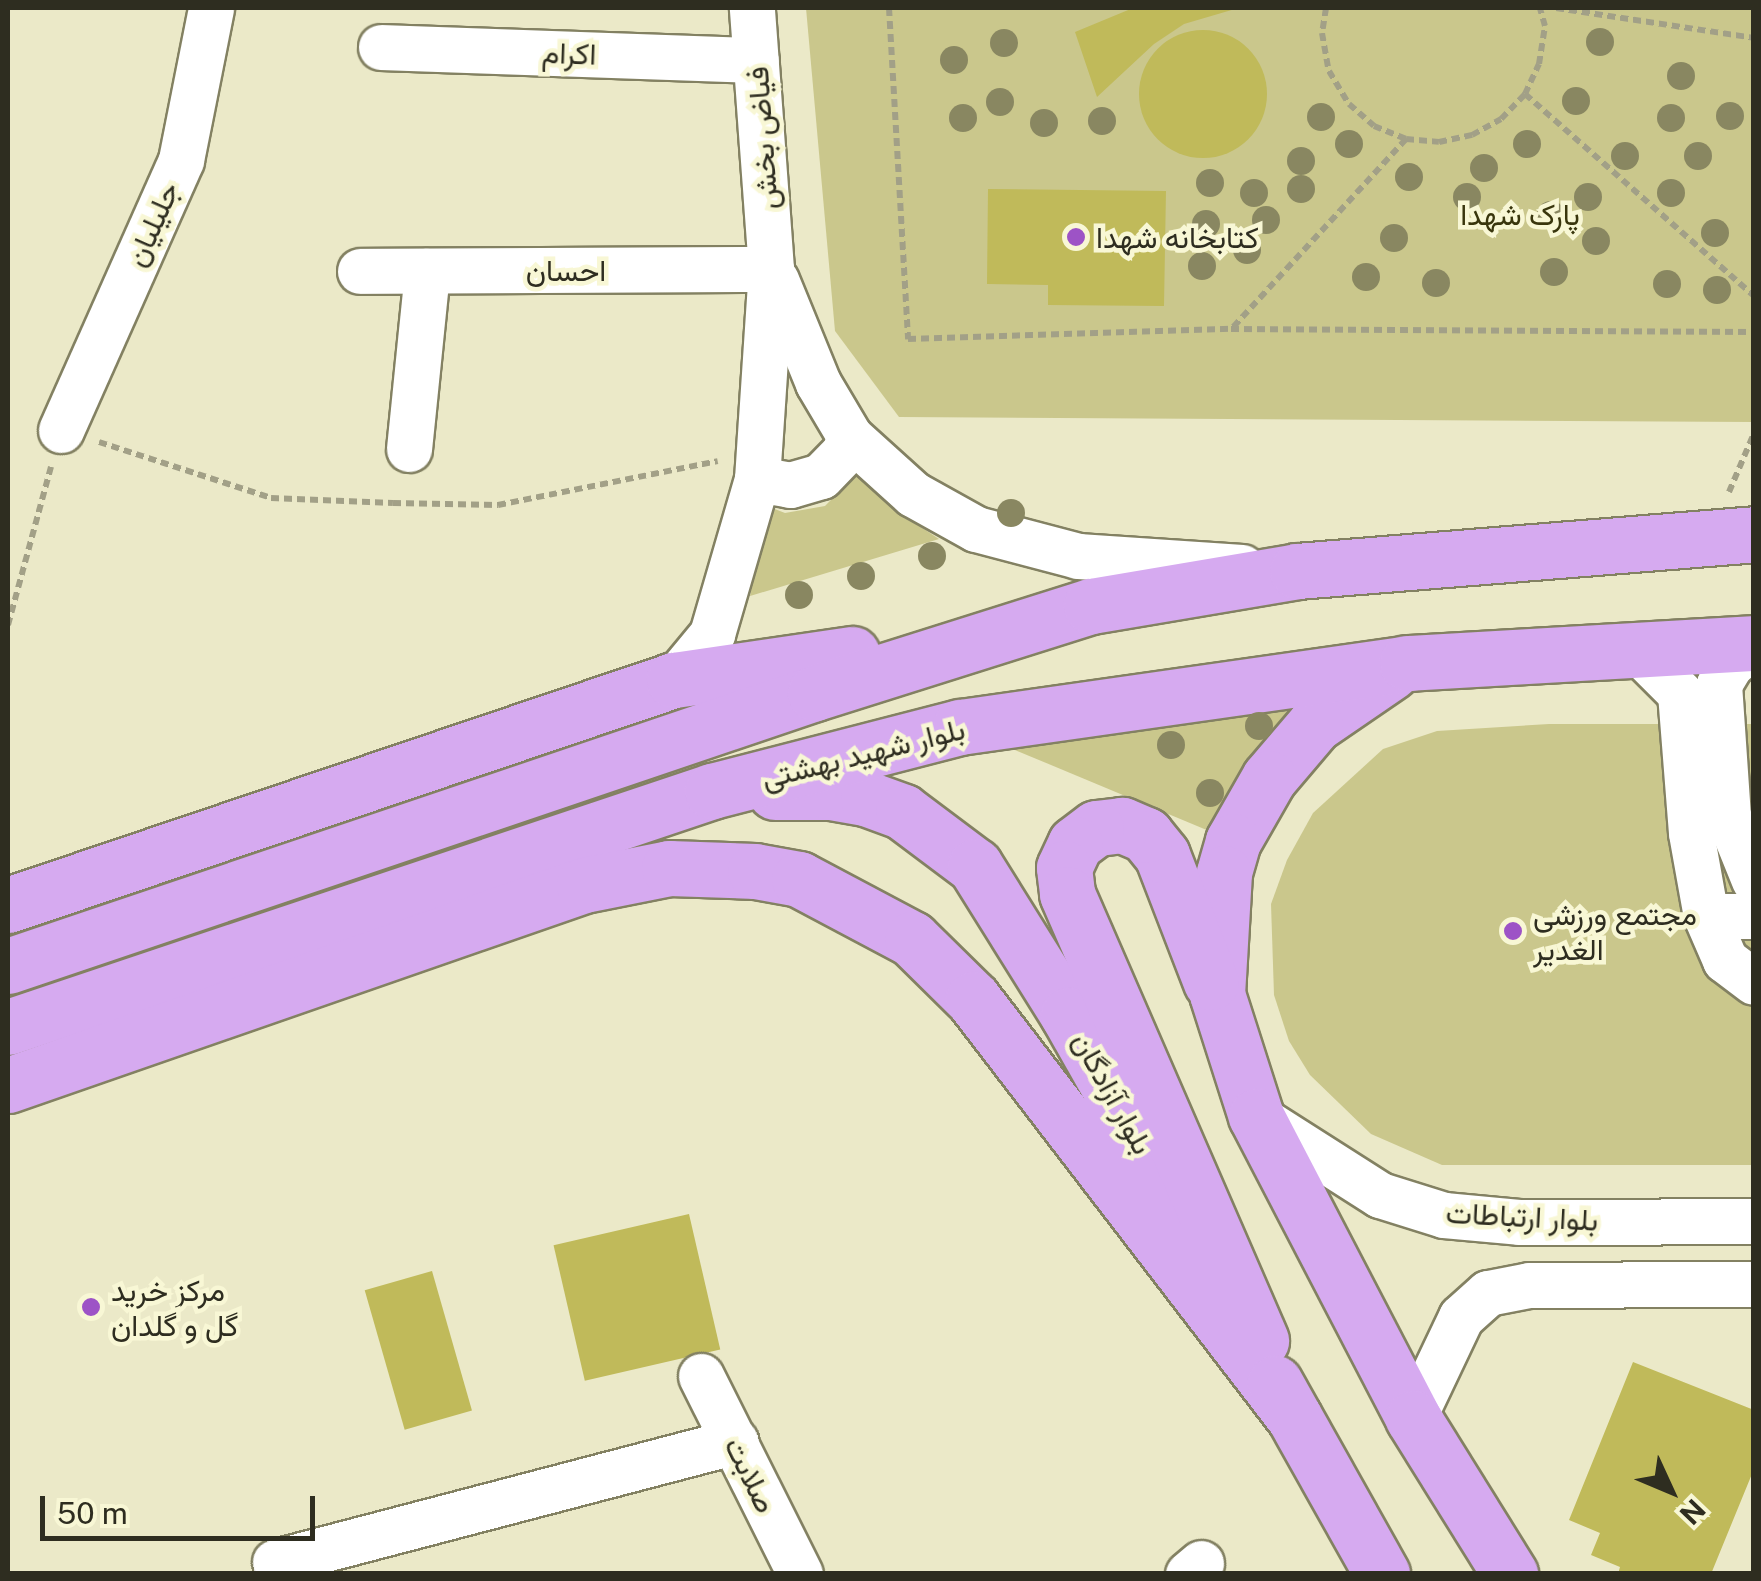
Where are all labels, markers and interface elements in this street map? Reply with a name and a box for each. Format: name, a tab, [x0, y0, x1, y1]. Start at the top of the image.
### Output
street label: اکرام	[541, 34, 597, 72]
street label: فیاض بخش	[739, 65, 785, 211]
street label: جلیلیان	[117, 176, 187, 272]
park label: پارک شهدا	[1460, 196, 1580, 232]
place label: کتابخانه شهدا	[1096, 219, 1259, 255]
marker: کتابخانه شهدا	[1065, 226, 1087, 248]
street label: احسان	[526, 252, 606, 288]
street label: بلوار شهید بهشتی	[758, 710, 968, 796]
place label: مجتمع ورزشی الغدیر	[1533, 896, 1697, 966]
marker: مجتمع ورزشی الغدیر	[1502, 920, 1524, 942]
street label: بلوار آزادگان	[1065, 1026, 1161, 1160]
street label: بلوار ارتباطات	[1445, 1194, 1599, 1238]
place label: مرکز خرید گل و گلدان	[111, 1272, 238, 1342]
marker: مرکز خرید گل و گلدان	[80, 1296, 102, 1318]
street label: صلابت	[717, 1431, 785, 1519]
north arrow	[1621, 1441, 1721, 1541]
scale bar	[45, 1476, 320, 1538]
text: N	[1673, 1493, 1712, 1532]
text: 50 m	[57, 1495, 128, 1531]

